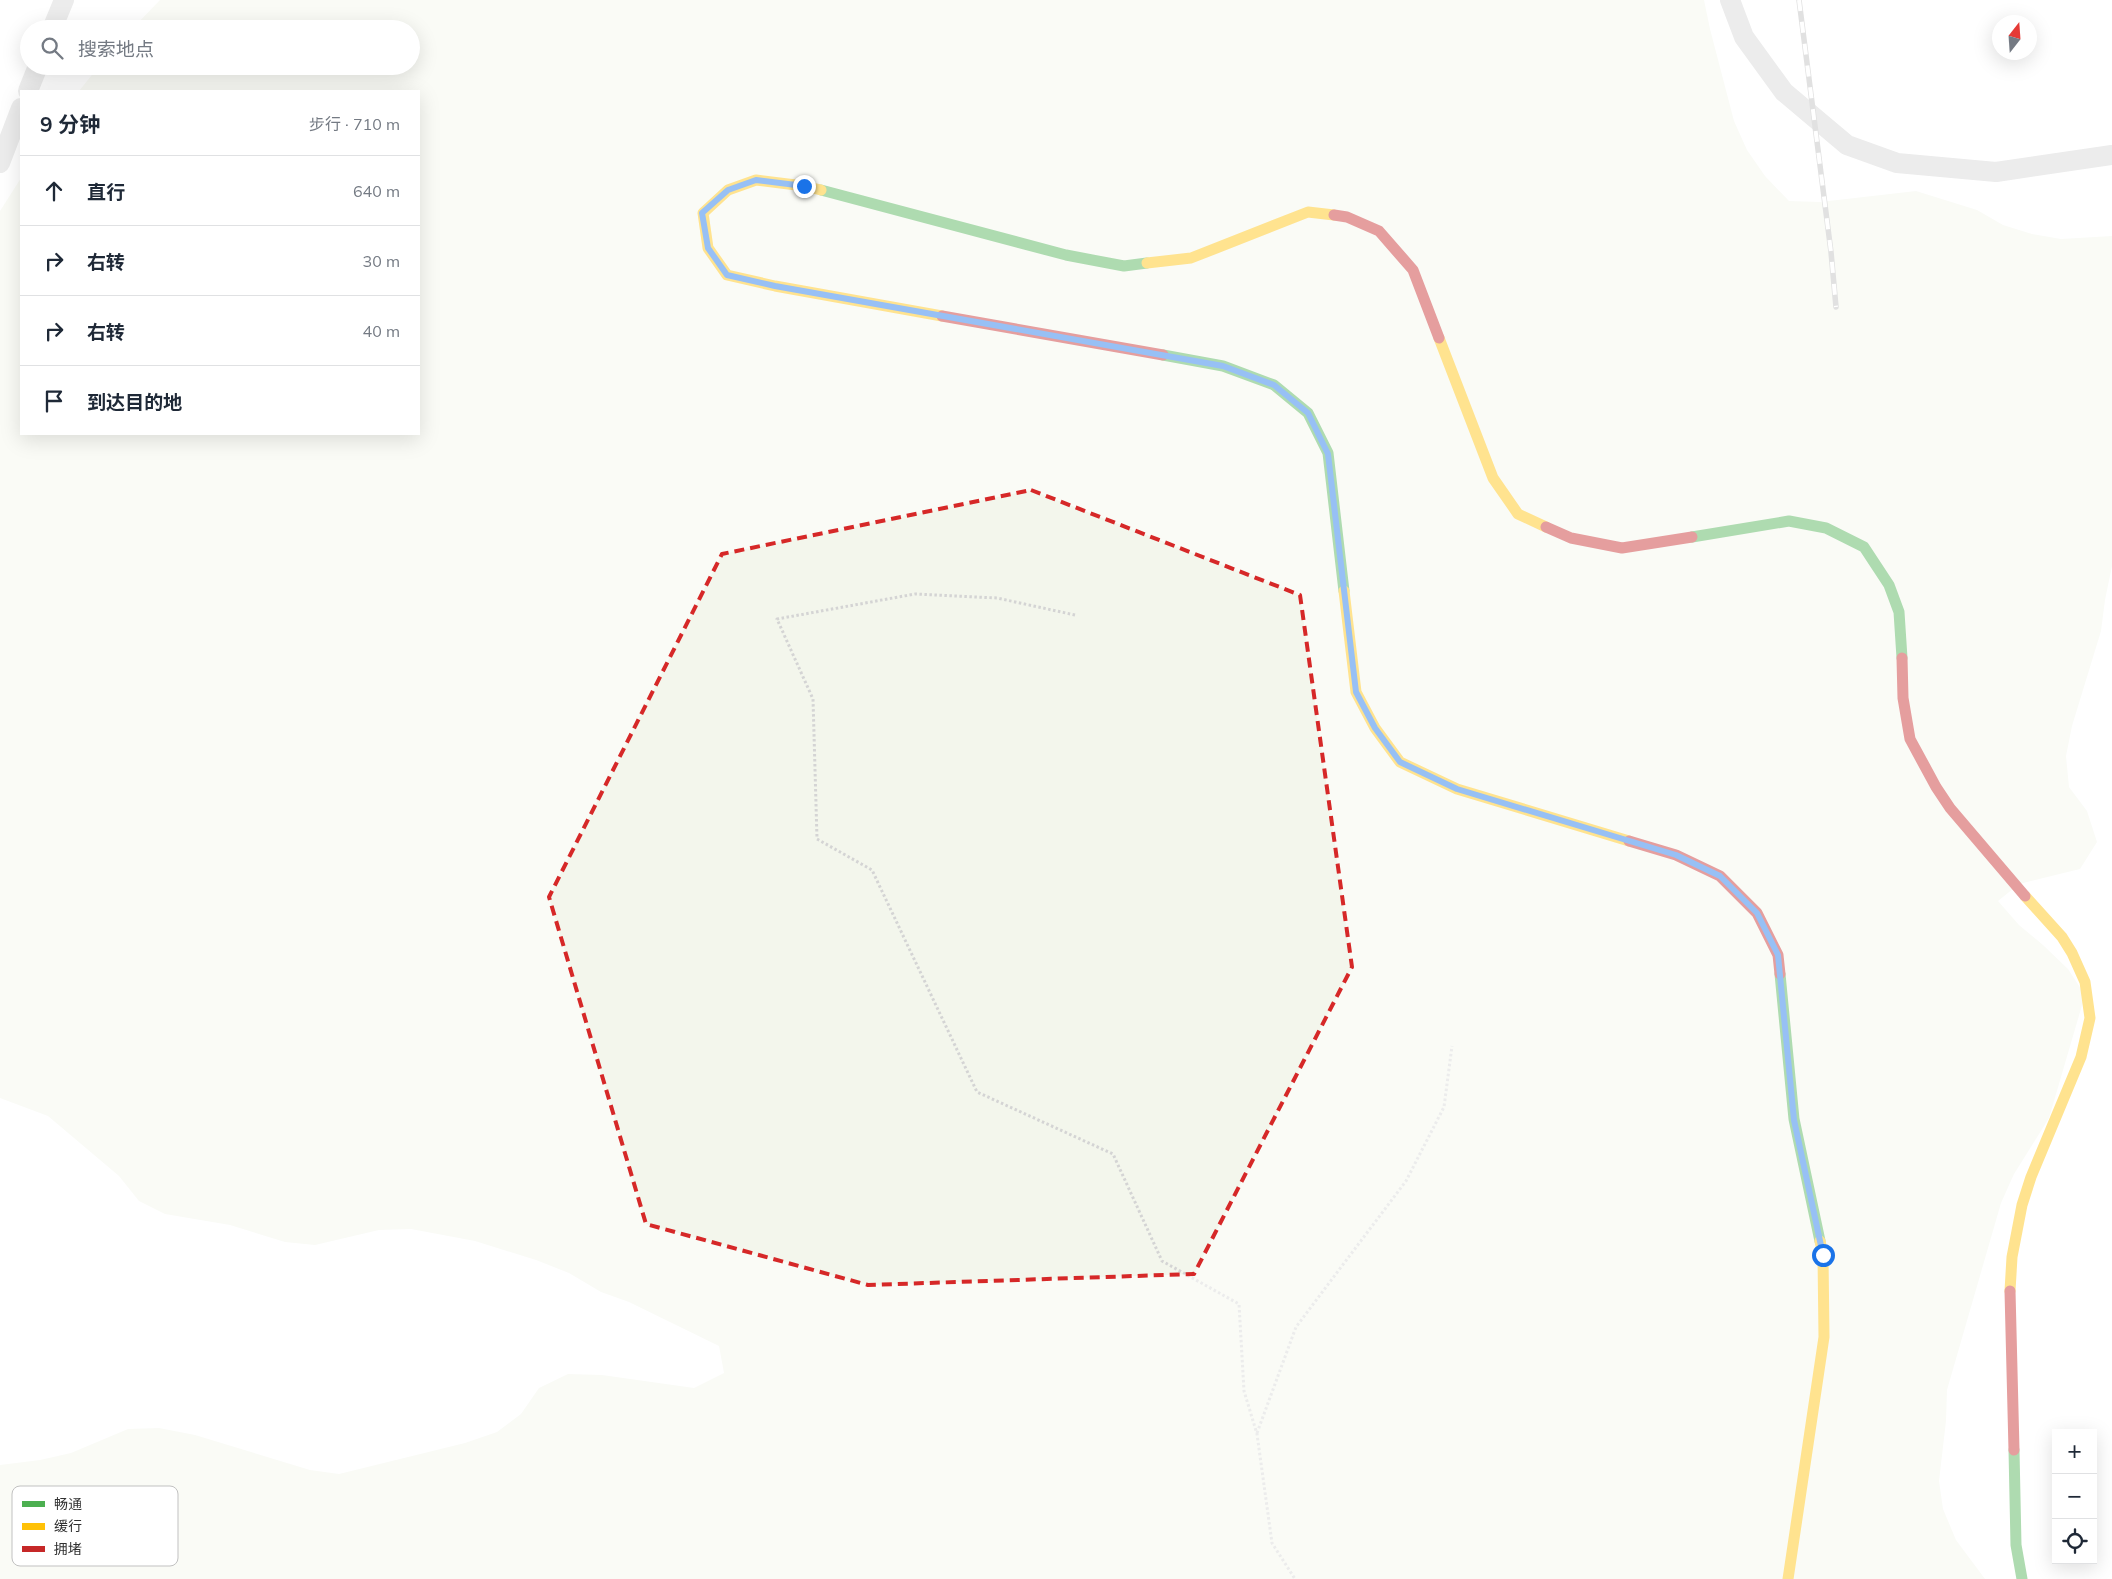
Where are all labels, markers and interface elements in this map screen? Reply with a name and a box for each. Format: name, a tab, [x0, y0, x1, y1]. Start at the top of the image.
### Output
north arrow	[1992, 15, 2037, 60]
search box	[20, 20, 420, 75]
icon: search	[38, 34, 66, 62]
text: 搜索地点	[78, 37, 154, 61]
text: 9 分钟	[40, 111, 100, 137]
text: 步行 · 710 m	[309, 114, 400, 134]
route end	[793, 175, 816, 198]
icon: ahead	[40, 177, 68, 205]
text: 直行	[87, 180, 125, 204]
text: 640 m	[353, 181, 400, 201]
icon: right	[40, 247, 68, 275]
text: 右转	[87, 250, 125, 274]
text: 30 m	[363, 251, 400, 271]
icon: right	[40, 317, 68, 345]
text: 右转	[87, 320, 125, 344]
text: 40 m	[363, 321, 400, 341]
icon: arrive	[40, 387, 68, 415]
text: 到达目的地	[87, 390, 182, 414]
route start	[1812, 1244, 1835, 1267]
map controls	[2052, 1429, 2097, 1564]
button: +	[2052, 1429, 2097, 1474]
button: −	[2052, 1474, 2097, 1519]
legend	[12, 1486, 178, 1566]
text: 畅通	[54, 1495, 82, 1513]
text: 缓行	[54, 1517, 82, 1535]
button: locate	[2052, 1519, 2097, 1564]
text: 拥堵	[54, 1540, 82, 1558]

